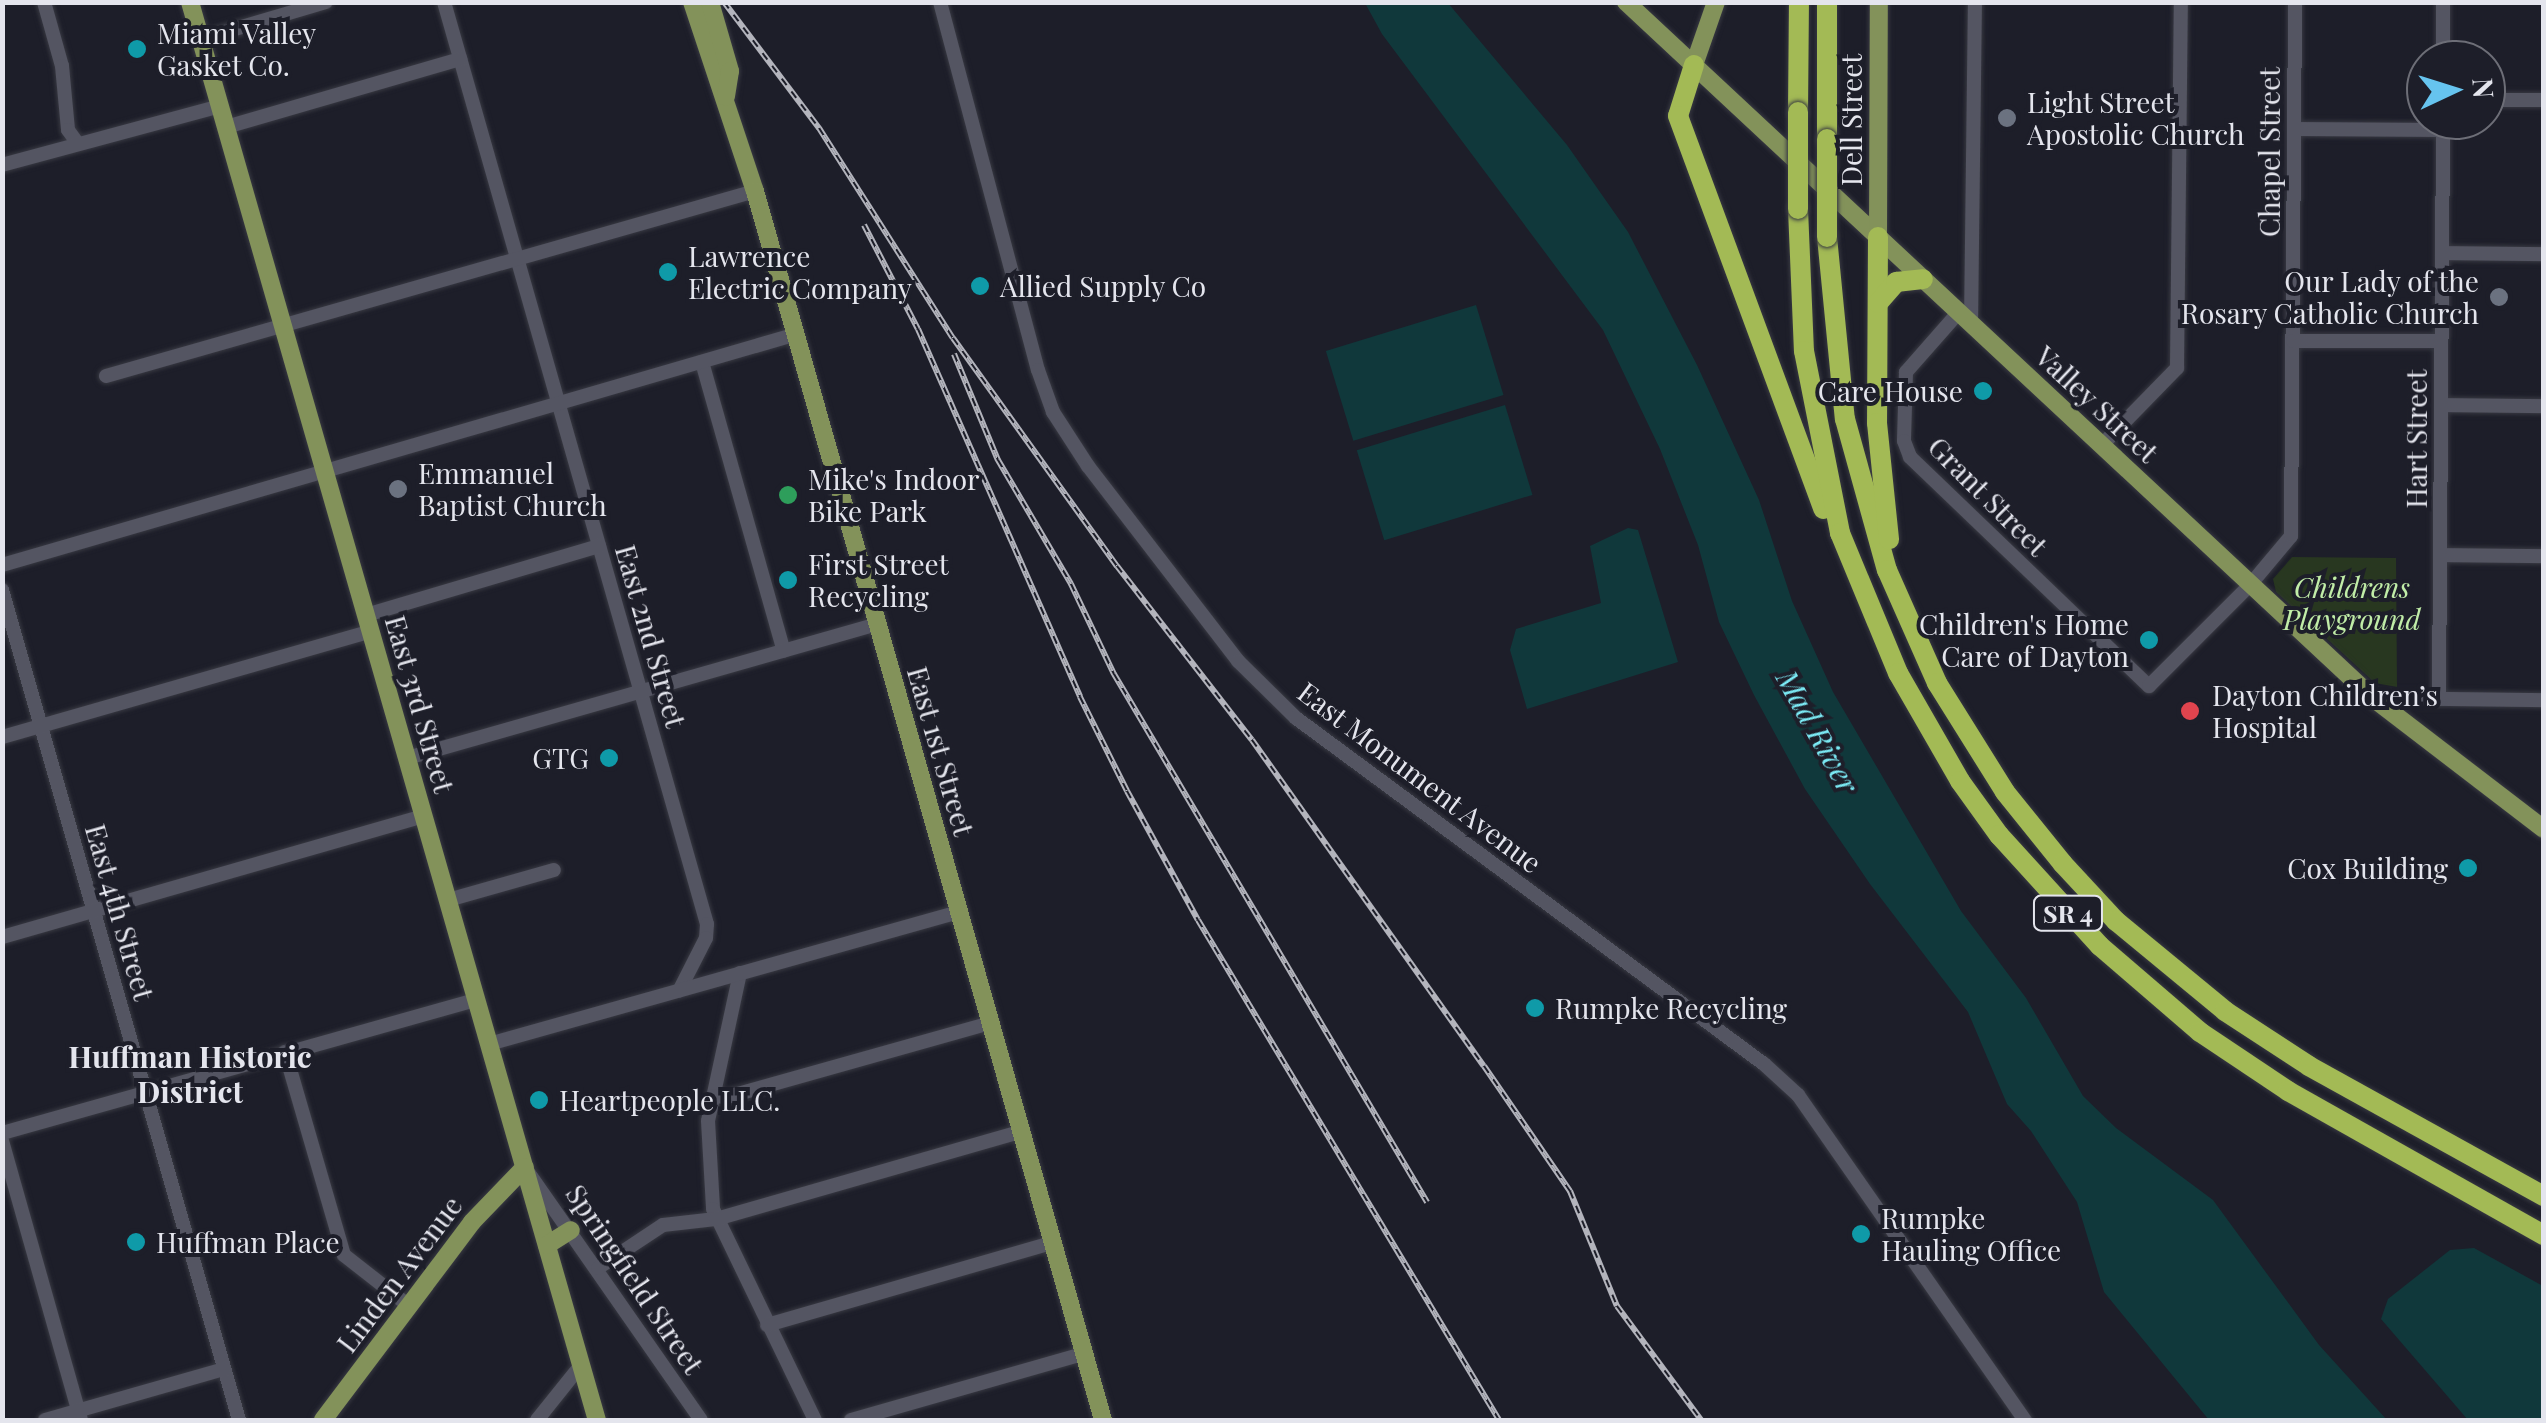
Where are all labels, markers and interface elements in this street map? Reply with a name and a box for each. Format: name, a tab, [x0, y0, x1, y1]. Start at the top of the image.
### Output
place label: Miami Valley Gasket Co.	[157, 16, 317, 82]
marker: Miami Valley Gasket Co.	[126, 38, 148, 60]
north arrow	[2406, 40, 2506, 140]
street label: Dell Street	[1834, 54, 1868, 186]
street label: Chapel Street	[2252, 67, 2286, 237]
text: N	[2465, 77, 2504, 99]
place label: Light Street Apostolic Church	[2027, 85, 2245, 151]
marker: Light Street Apostolic Church	[1996, 107, 2018, 129]
place label: Lawrence Electric Company	[688, 239, 912, 305]
marker: Lawrence Electric Company	[657, 261, 679, 283]
place label: Our Lady of the Rosary Catholic Church	[2180, 264, 2479, 330]
place label: Allied Supply Co	[1000, 269, 1207, 303]
marker: Allied Supply Co	[969, 275, 991, 297]
marker: Our Lady of the Rosary Catholic Church	[2488, 286, 2510, 308]
street label: Valley Street	[2029, 339, 2165, 469]
street label: Hart Street	[2399, 369, 2433, 509]
place label: Care House	[1818, 374, 1963, 408]
marker: Care House	[1972, 380, 1994, 402]
street label: Grant Street	[1921, 429, 2055, 563]
place label: Emmanuel Baptist Church	[418, 456, 607, 522]
place label: Mike's Indoor Bike Park	[808, 462, 979, 528]
marker: Emmanuel Baptist Church	[387, 478, 409, 500]
marker: Mike's Indoor Bike Park	[777, 484, 799, 506]
street label: East 2nd Street	[609, 541, 693, 731]
place label: First Street Recycling	[808, 547, 949, 613]
marker: First Street Recycling	[777, 569, 799, 591]
park label: Childrens Playground	[2283, 570, 2421, 636]
place label: Children's Home Care of Dayton	[1919, 607, 2129, 673]
street label: East 3rd Street	[379, 611, 461, 797]
marker: Children's Home Care of Dayton	[2138, 629, 2160, 651]
street label: East 1st Street	[901, 662, 981, 840]
water label: Mad River	[1769, 663, 1867, 799]
street label: East Monument Avenue	[1291, 674, 1549, 880]
place label: Dayton Children’s Hospital	[2212, 678, 2438, 744]
marker: Dayton Children’s Hospital	[2177, 698, 2203, 724]
place label: GTG	[532, 741, 589, 775]
marker: GTG	[598, 747, 620, 769]
street label: East 4th Street	[79, 820, 161, 1004]
place label: Cox Building	[2287, 851, 2448, 885]
marker: Cox Building	[2457, 857, 2479, 879]
road number: SR 4	[2030, 893, 2106, 933]
place label: Rumpke Recycling	[1555, 991, 1787, 1025]
marker: Rumpke Recycling	[1524, 997, 1546, 1019]
district label: Huffman Historic District	[68, 1038, 312, 1108]
place label: Heartpeople LLC.	[559, 1083, 780, 1117]
marker: Heartpeople LLC.	[528, 1089, 550, 1111]
street label: Springfield Street	[559, 1178, 711, 1380]
street label: Linden Avenue	[329, 1189, 469, 1359]
place label: Rumpke Hauling Office	[1881, 1201, 2061, 1267]
marker: Rumpke Hauling Office	[1850, 1223, 1872, 1245]
place label: Huffman Place	[156, 1225, 340, 1259]
marker: Huffman Place	[125, 1231, 147, 1253]

